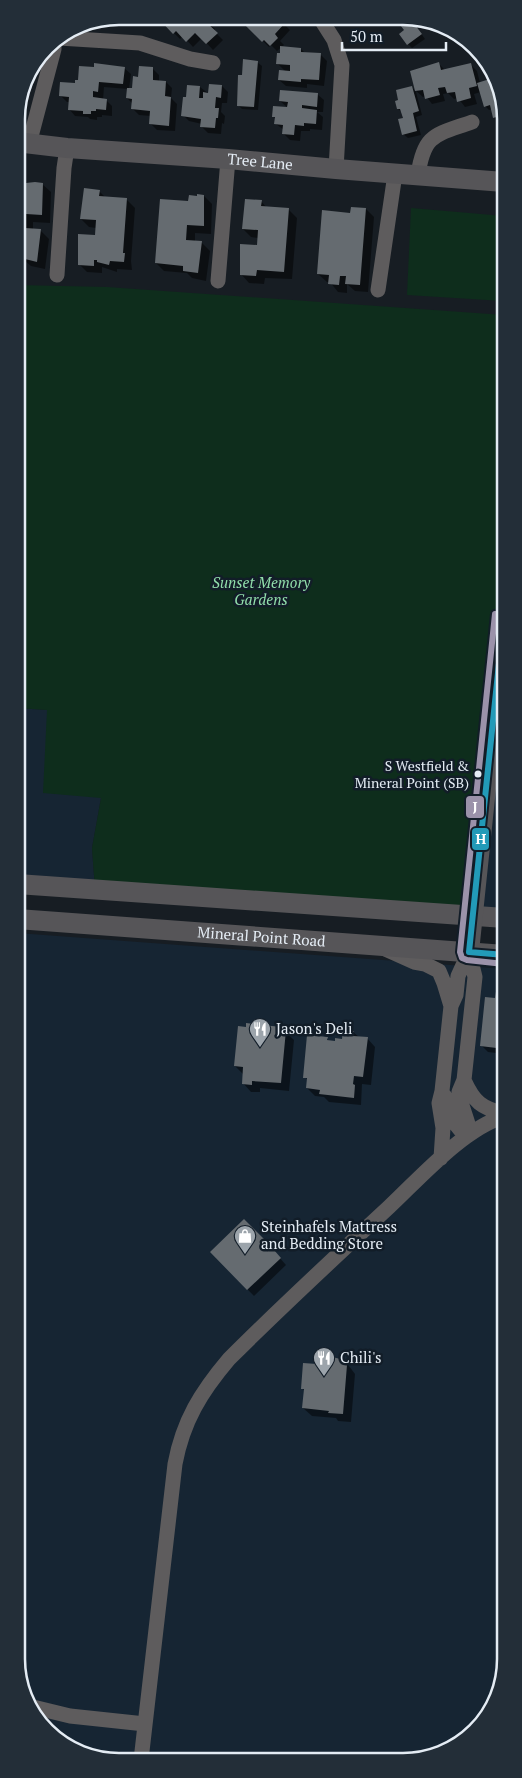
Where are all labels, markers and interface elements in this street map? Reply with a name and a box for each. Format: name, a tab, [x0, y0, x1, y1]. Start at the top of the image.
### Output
scale bar	[342, 20, 446, 52]
text: 50 m	[350, 26, 383, 46]
street label: Tree Lane	[227, 148, 294, 174]
park label: Sunset Memory Gardens	[212, 572, 311, 609]
place label: S Westfield & Mineral Point (SB)	[355, 756, 469, 792]
marker: S Westfield & Mineral Point (SB)	[473, 769, 483, 779]
line badge: J	[465, 795, 485, 819]
text: J	[472, 797, 478, 816]
line badge: H	[471, 827, 490, 851]
text: H	[476, 829, 487, 848]
street label: Mineral Point Road	[197, 921, 326, 951]
restaurant icon: Jason's Deli	[248, 1017, 272, 1048]
place label: Jason's Deli	[276, 1018, 353, 1038]
place label: Steinhafels Mattress and Bedding Store	[261, 1216, 397, 1253]
shop icon: Steinhafels Mattress and Bedding Store	[233, 1224, 257, 1255]
restaurant icon: Chili's	[312, 1346, 336, 1377]
place label: Chili's	[340, 1347, 381, 1367]

